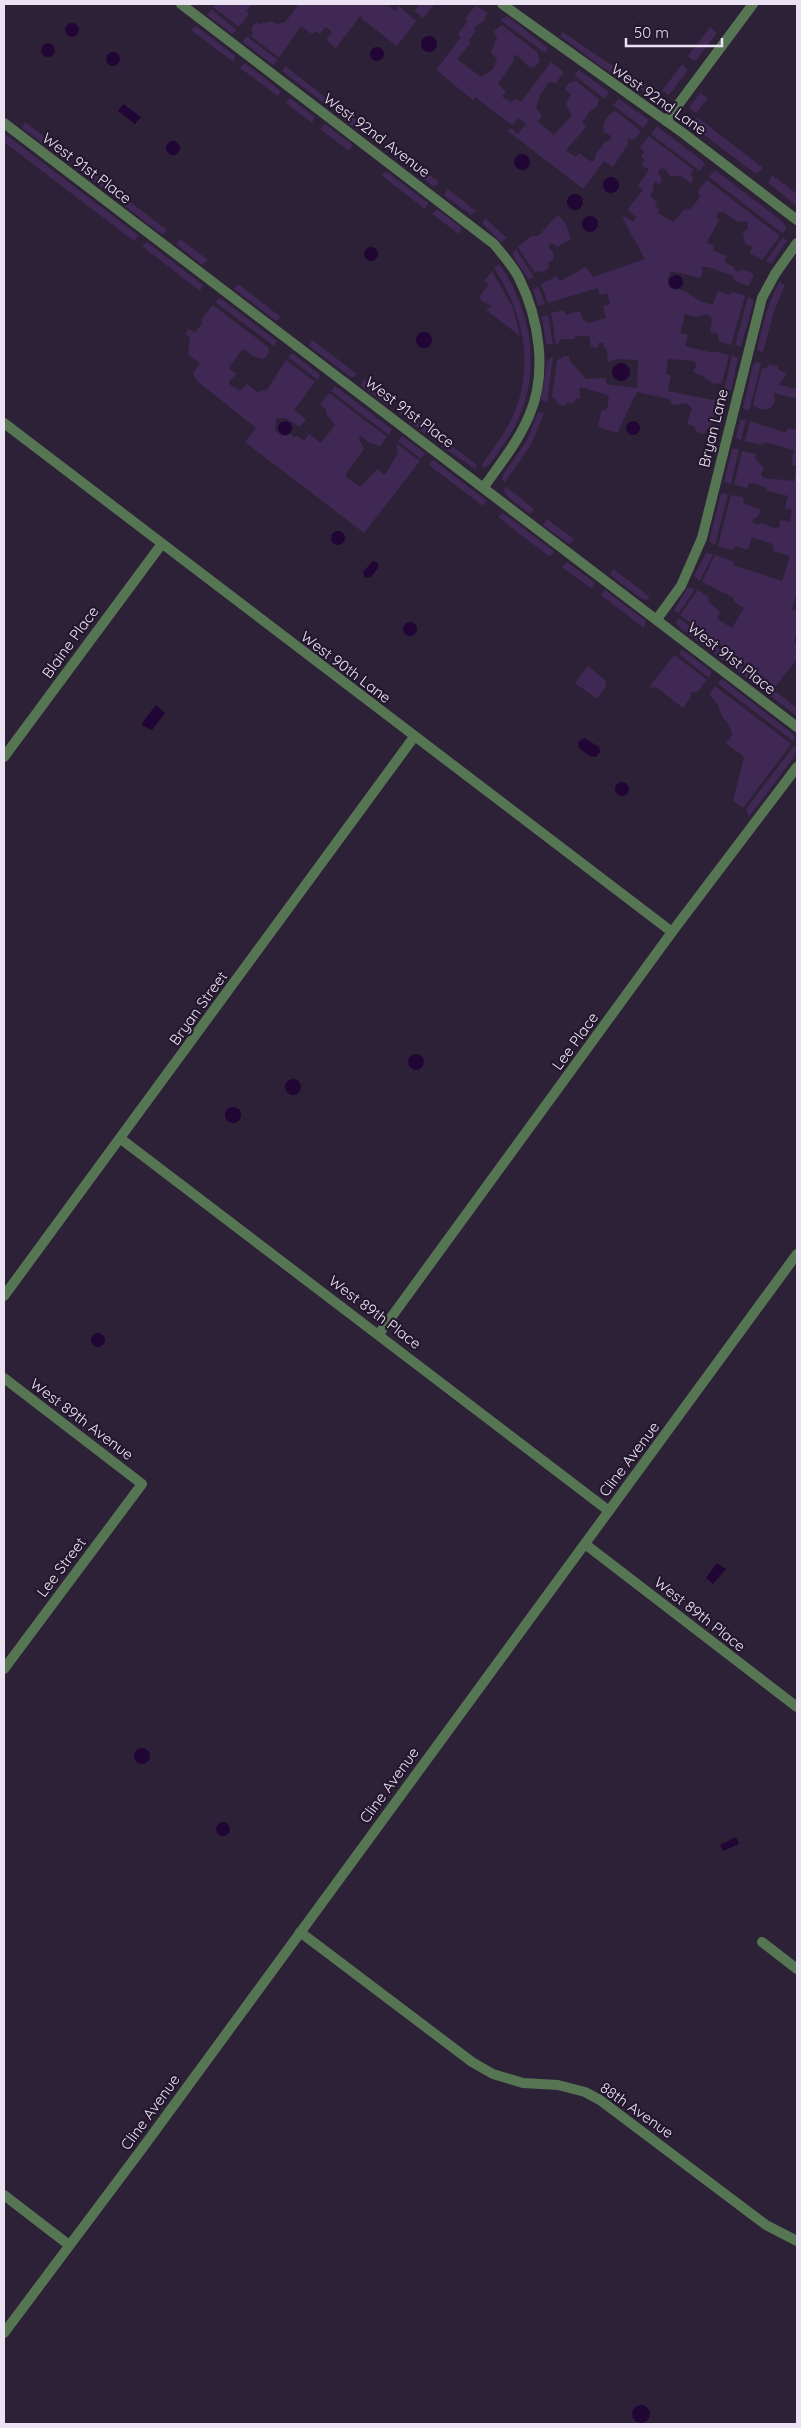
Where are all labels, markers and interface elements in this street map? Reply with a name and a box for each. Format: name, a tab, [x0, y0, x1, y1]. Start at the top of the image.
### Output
scale bar	[626, 15, 722, 47]
text: 50 m	[634, 23, 669, 42]
street label: West 92nd Lane	[608, 59, 710, 139]
street label: West 92nd Avenue	[320, 89, 434, 181]
street label: West 91st Place	[39, 128, 135, 208]
street label: West 91st Place	[362, 372, 458, 452]
street label: Bryan Lane	[694, 387, 732, 469]
street label: Blaine Place	[37, 602, 103, 682]
street label: West 91st Place	[684, 618, 780, 698]
street label: West 90th Lane	[297, 627, 395, 707]
street label: Bryan Street	[165, 967, 231, 1049]
street label: Lee Place	[548, 1008, 602, 1074]
street label: West 89th Place	[325, 1271, 425, 1353]
street label: West 89th Avenue	[27, 1374, 137, 1464]
street label: Cline Avenue	[595, 1418, 663, 1500]
street label: Lee Street	[32, 1533, 90, 1601]
street label: West 89th Place	[650, 1572, 750, 1656]
street label: Cline Avenue	[355, 1743, 423, 1827]
street label: Cline Avenue	[116, 2070, 184, 2154]
street label: 88th Avenue	[597, 2078, 677, 2142]

